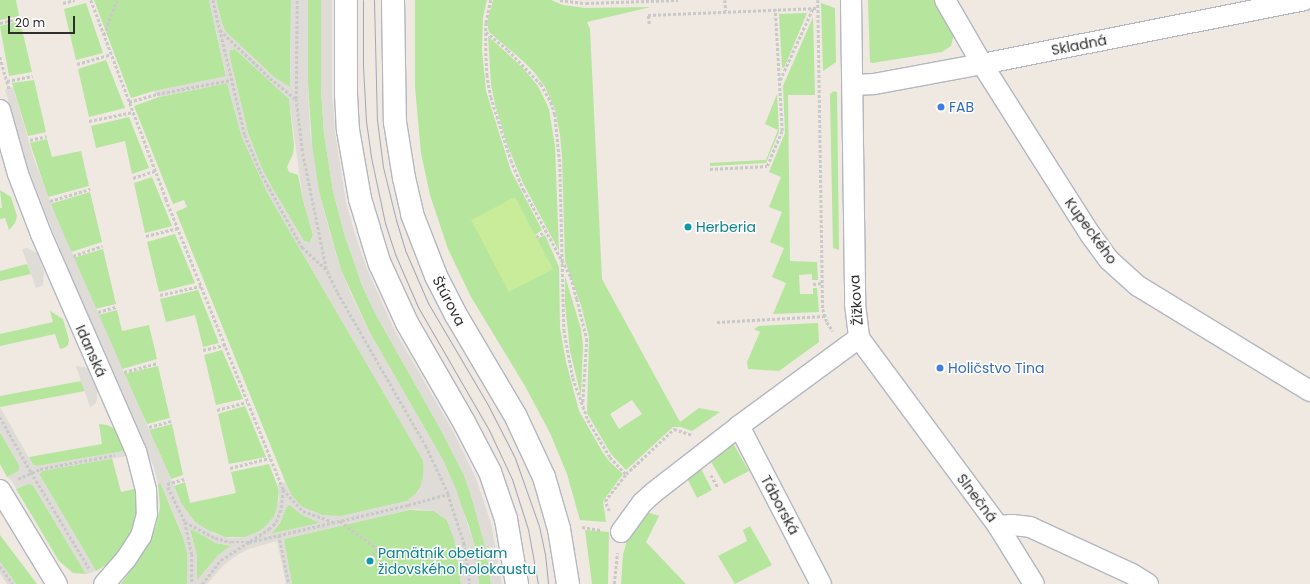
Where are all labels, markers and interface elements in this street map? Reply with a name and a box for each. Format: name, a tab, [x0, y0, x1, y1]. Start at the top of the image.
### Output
scale bar	[10, 8, 77, 34]
text: 20 m	[15, 14, 45, 31]
street label: Skladná	[1050, 31, 1108, 59]
place label: FAB	[949, 99, 974, 115]
marker: FAB	[936, 102, 946, 112]
street label: Kupeckého	[1061, 195, 1121, 267]
place label: Herberia	[696, 219, 756, 235]
marker: Herberia	[683, 222, 693, 232]
street label: Štúrova	[429, 273, 469, 329]
street label: Žižkova	[846, 274, 866, 326]
street label: Idanská	[72, 322, 110, 380]
place label: Holičstvo Tina	[948, 360, 1044, 376]
marker: Holičstvo Tina	[935, 363, 945, 373]
street label: Slnečná	[953, 470, 1001, 526]
street label: Táborská	[757, 473, 803, 537]
place label: Pamätník obetiam židovského holokaustu	[378, 545, 536, 578]
marker: Pamätník obetiam židovského holokaustu	[365, 556, 375, 566]

